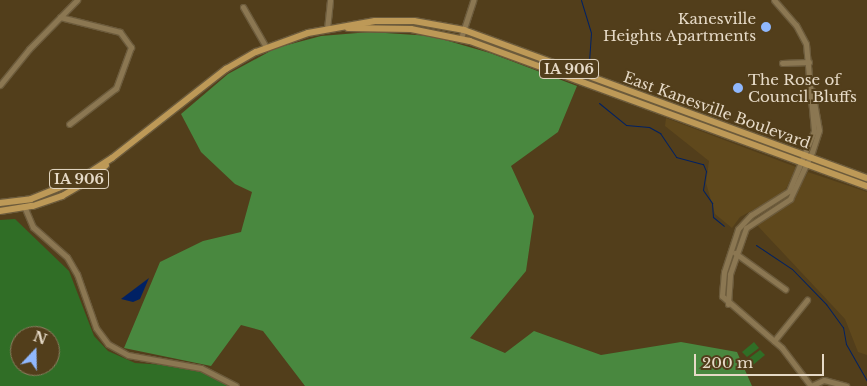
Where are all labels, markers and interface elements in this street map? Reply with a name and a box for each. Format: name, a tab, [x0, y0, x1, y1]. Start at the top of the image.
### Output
place label: Kanesville Heights Apartments	[602, 9, 756, 44]
marker: Kanesville Heights Apartments	[760, 21, 772, 33]
road number: IA 906	[538, 58, 600, 80]
street label: East Kanesville Boulevard	[621, 68, 813, 152]
place label: The Rose of Council Bluffs	[748, 70, 857, 105]
marker: The Rose of Council Bluffs	[732, 82, 744, 94]
road number: IA 906	[48, 168, 110, 190]
north arrow	[10, 326, 60, 376]
text: N	[31, 327, 49, 349]
scale bar	[697, 344, 827, 376]
text: 200 m	[702, 353, 753, 372]

